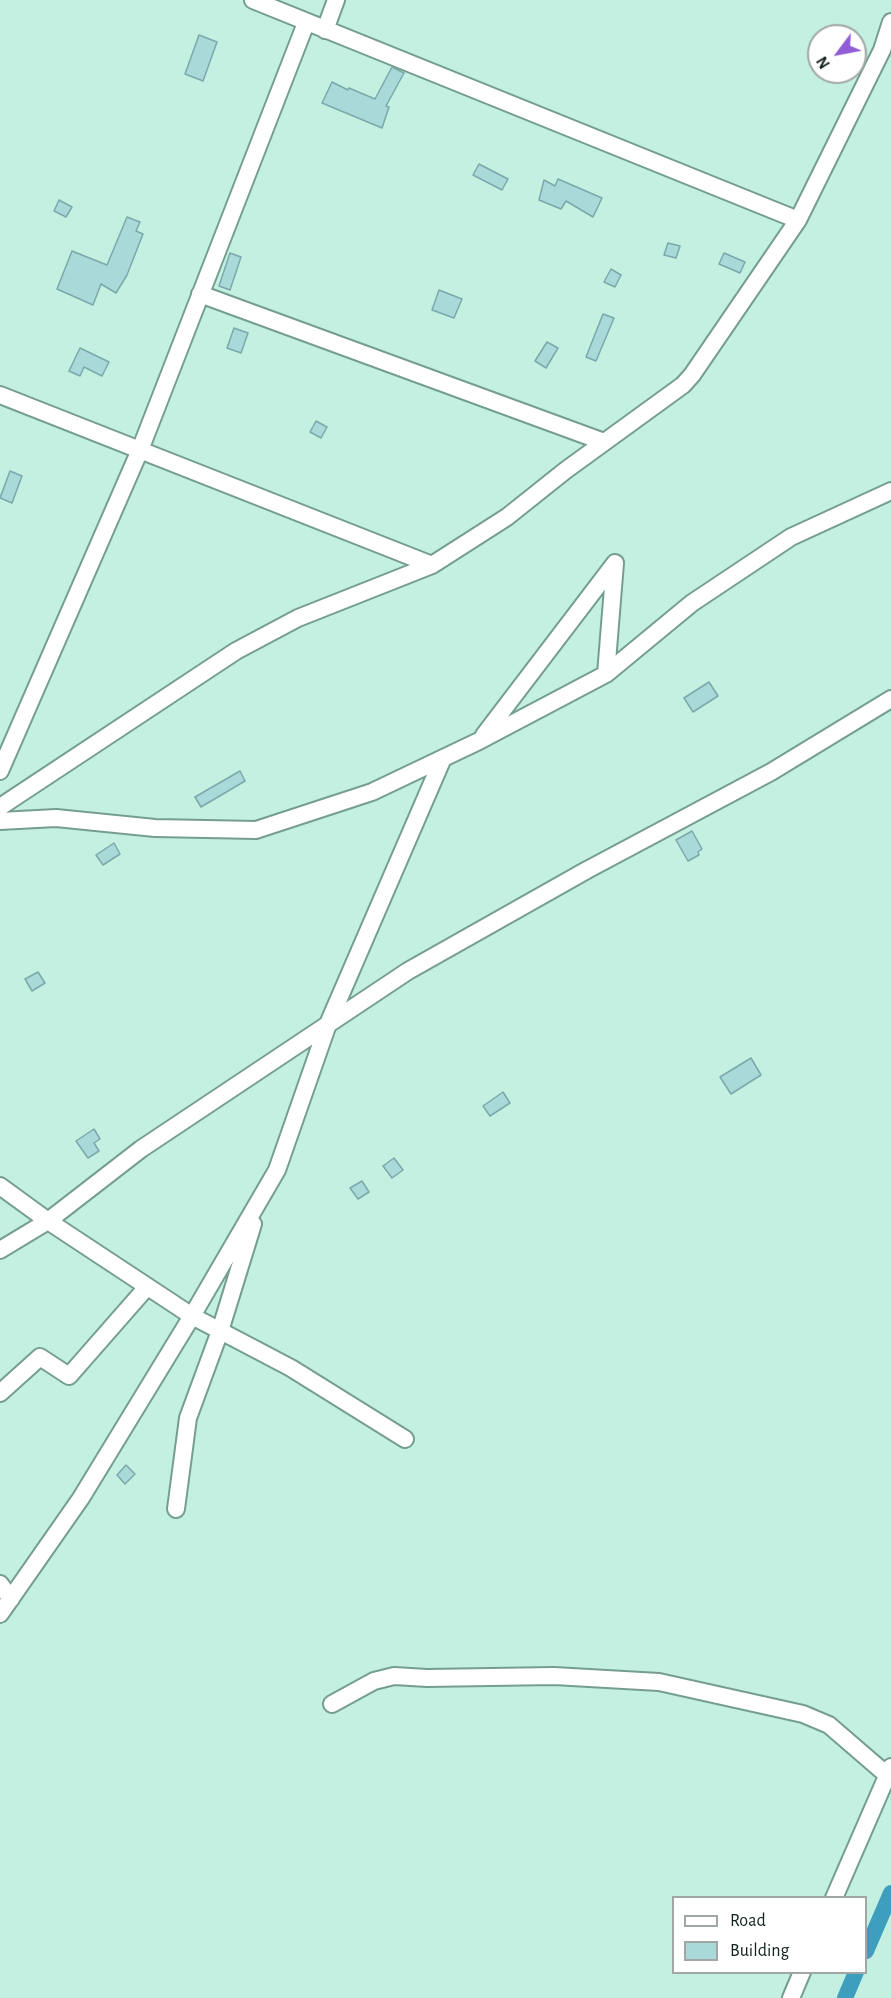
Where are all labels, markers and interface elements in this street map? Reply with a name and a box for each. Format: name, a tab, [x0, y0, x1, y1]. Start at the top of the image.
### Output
north arrow	[807, 24, 867, 84]
text: N	[814, 54, 833, 71]
legend	[672, 1896, 867, 1974]
text: Road	[730, 1912, 766, 1930]
text: Building	[730, 1942, 789, 1960]

